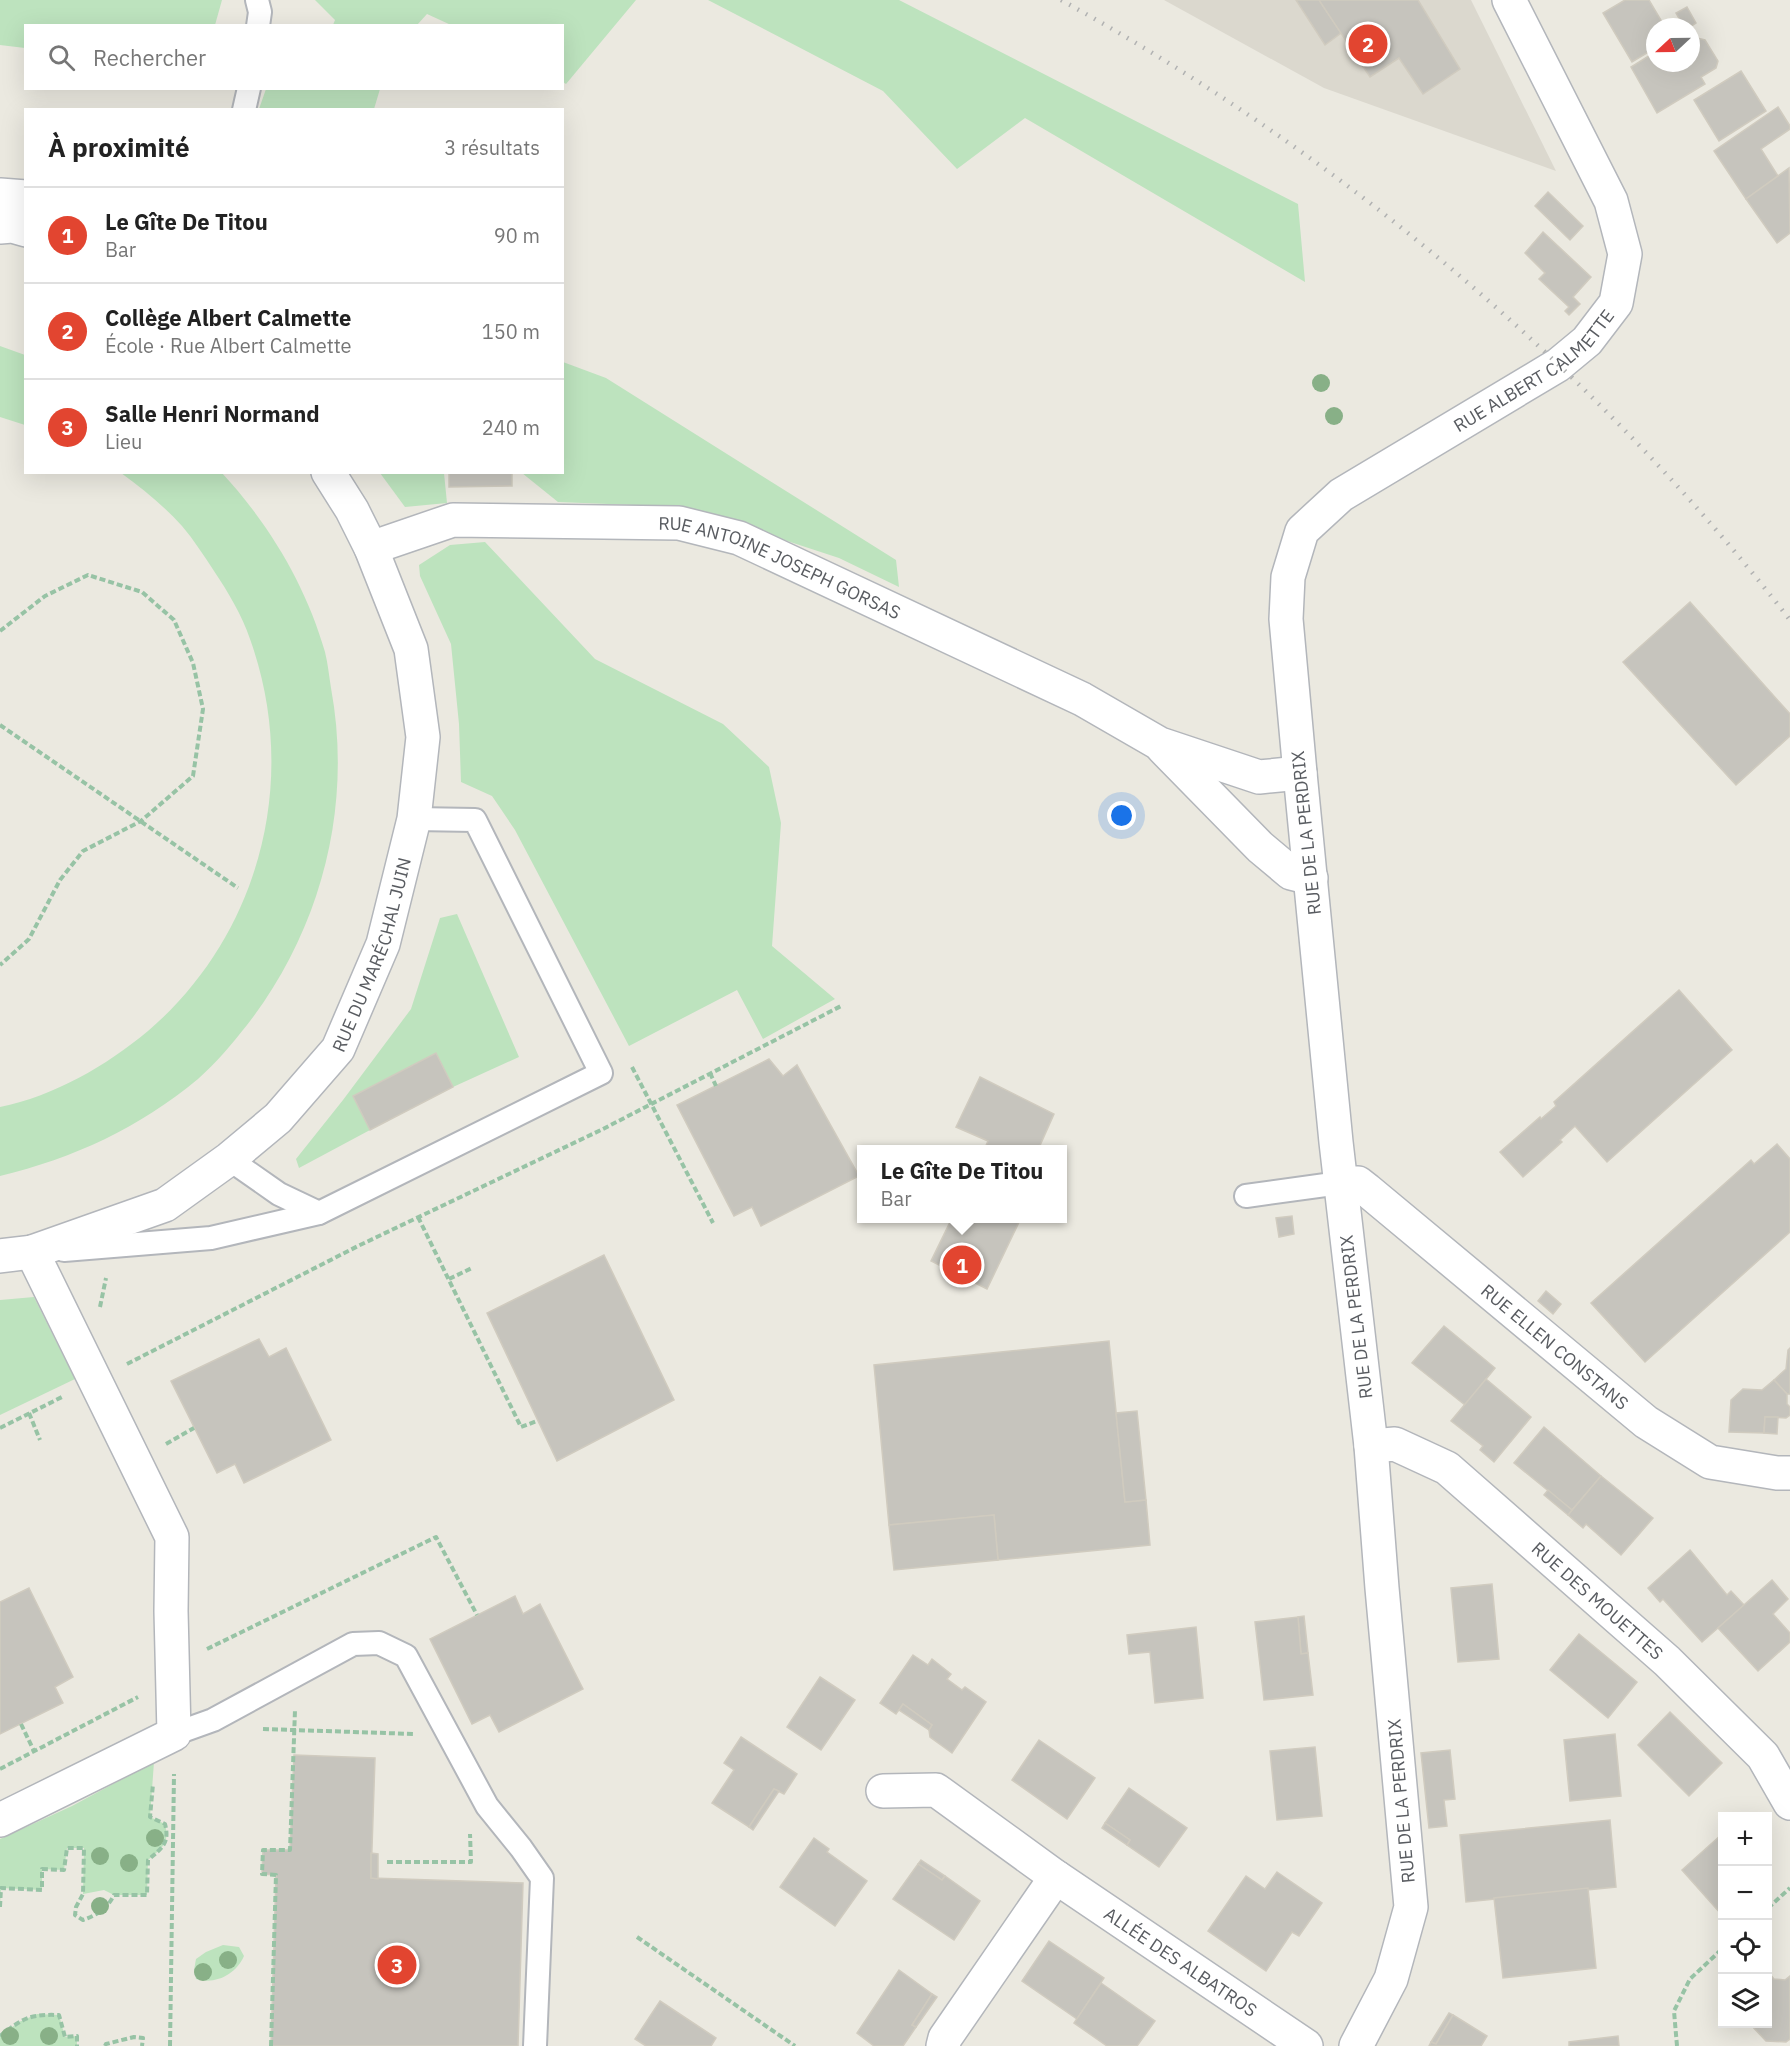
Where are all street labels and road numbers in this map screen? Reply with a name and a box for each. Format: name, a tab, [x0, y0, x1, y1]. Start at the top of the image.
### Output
street label: RUE ALBERT CALMETTE	[1449, 304, 1619, 437]
street label: RUE ANTOINE JOSEPH GORSAS	[658, 511, 905, 624]
street label: RUE DE LA PERDRIX	[1286, 750, 1326, 916]
street label: RUE DU MARÉCHAL JUIN	[327, 855, 416, 1055]
street label: RUE DE LA PERDRIX	[1335, 1234, 1377, 1400]
street label: RUE ELLEN CONSTANS	[1477, 1278, 1634, 1414]
street label: RUE DES MOUETTES	[1527, 1536, 1668, 1664]
street label: RUE DE LA PERDRIX	[1382, 1718, 1420, 1884]
street label: ALLÉE DES ALBATROS	[1100, 1902, 1262, 2021]

